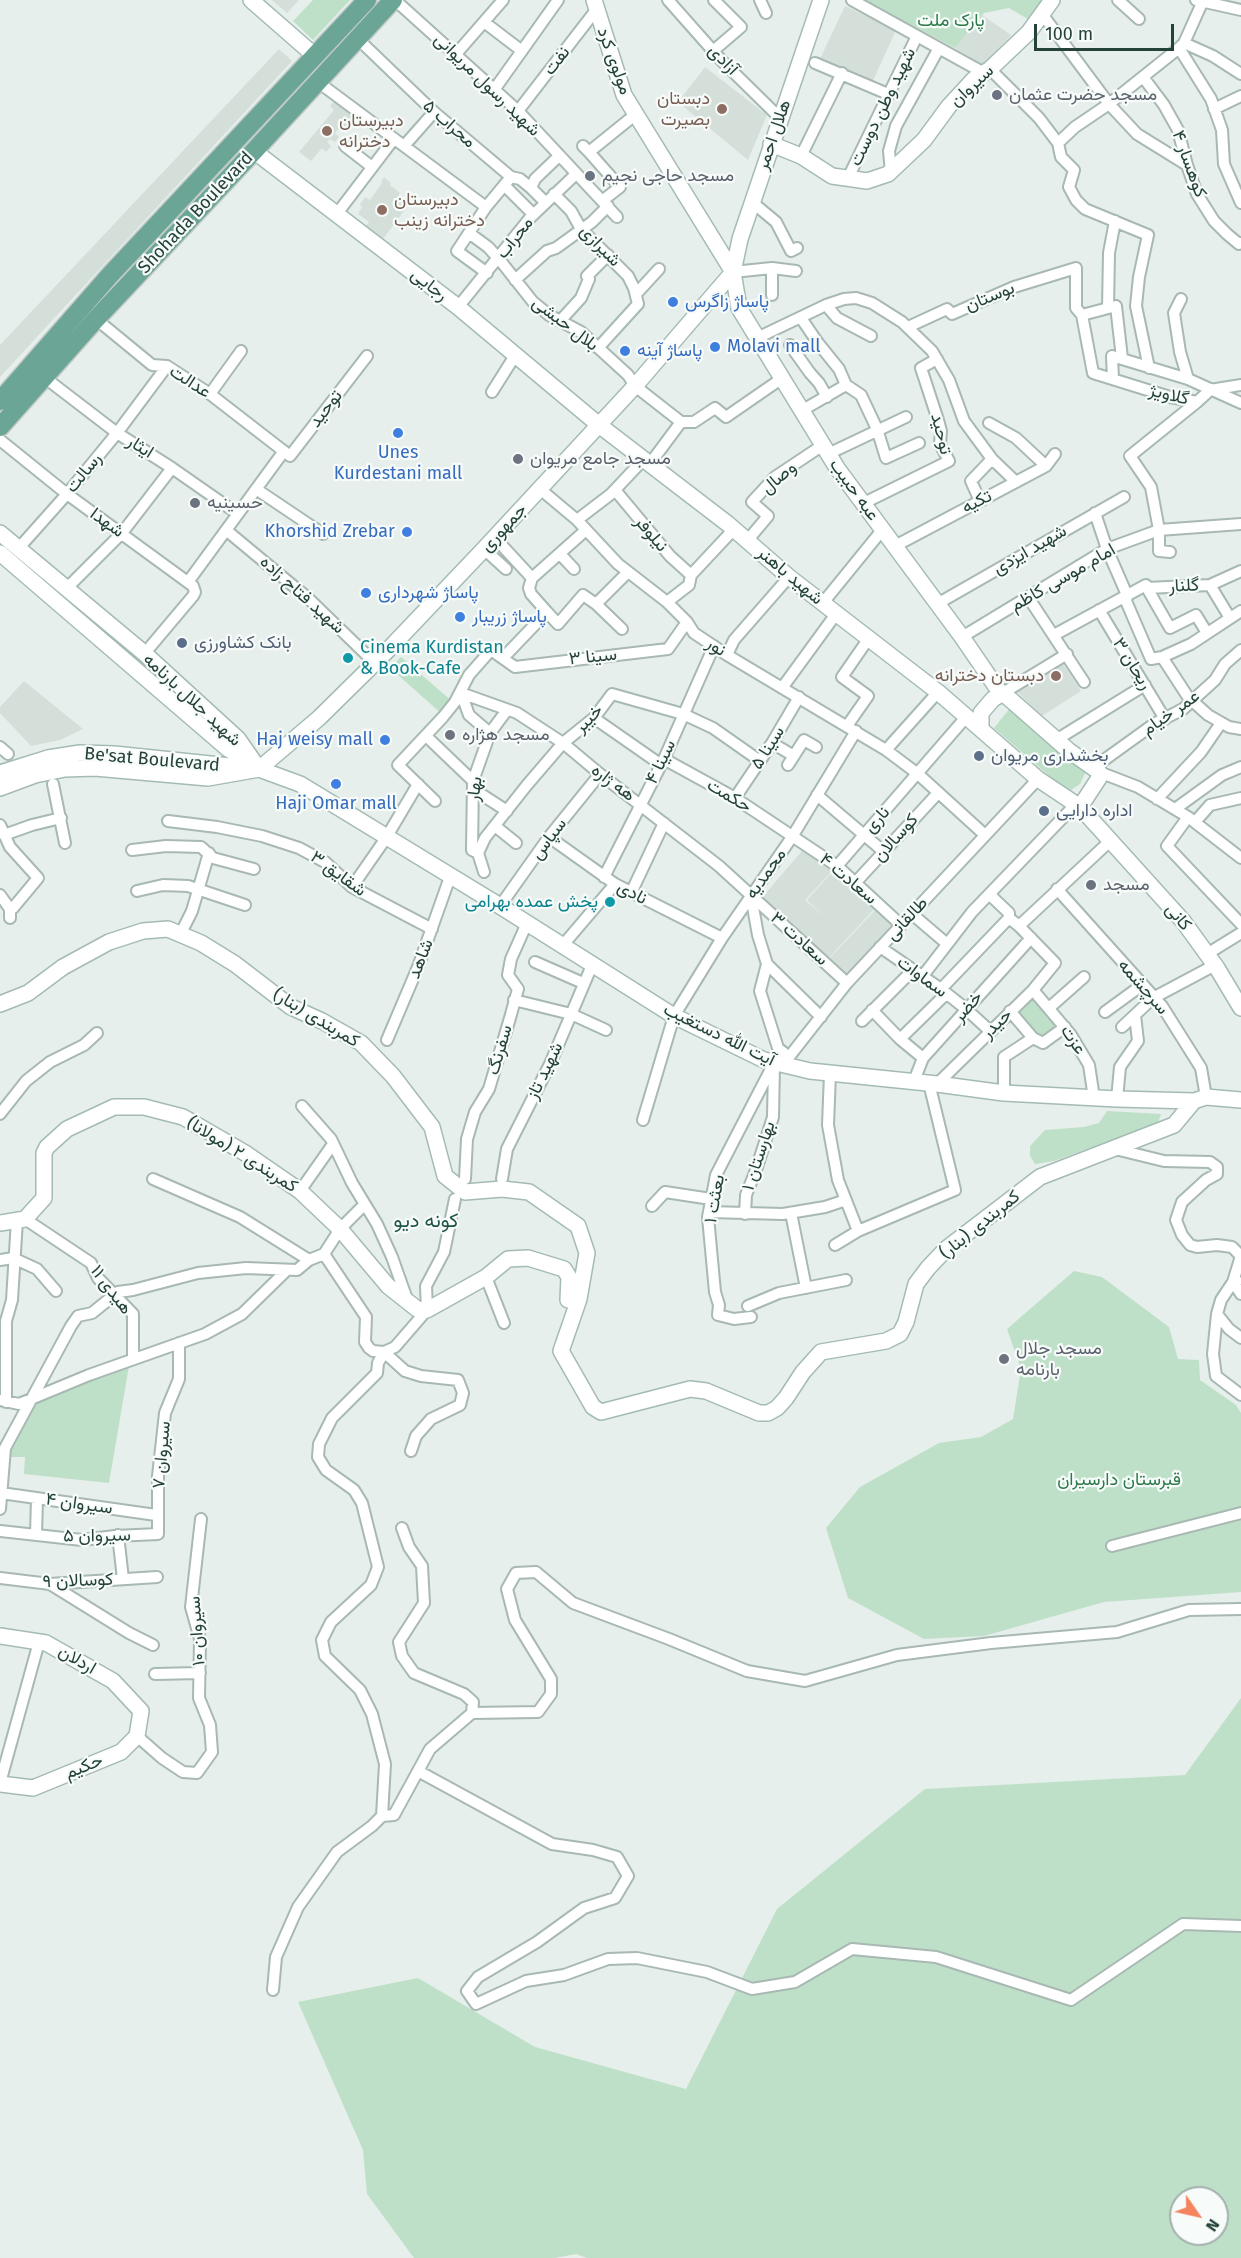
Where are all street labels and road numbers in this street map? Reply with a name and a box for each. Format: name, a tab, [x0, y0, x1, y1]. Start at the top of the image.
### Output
street label: مولوی کرد	[592, 24, 636, 98]
street label: شهید رسول مریوانی	[429, 29, 545, 141]
street label: آزادی	[703, 40, 743, 80]
street label: نفت	[539, 42, 575, 80]
street label: شهید وطن دوست	[845, 44, 921, 170]
street label: سیروان	[945, 60, 999, 112]
street label: محراب ۵	[418, 95, 480, 153]
street label: هلال احمر	[752, 97, 796, 173]
street label: کوهسار ۴	[1167, 128, 1211, 200]
street label: Shohada Boulevard	[134, 148, 258, 278]
street label: محراب	[492, 213, 538, 263]
street label: شیرازی	[575, 220, 625, 272]
street label: رجایی	[406, 264, 452, 306]
street label: بوستان	[962, 277, 1018, 317]
street label: بلال حبشی	[528, 292, 602, 356]
street label: عدالت	[165, 361, 215, 403]
street label: گلاویژ	[1147, 380, 1191, 410]
street label: توحید	[305, 386, 347, 432]
street label: توحید	[925, 411, 957, 457]
street label: ایثار	[123, 431, 157, 463]
street label: رسالت	[61, 448, 107, 498]
street label: عبه حبیب	[824, 455, 884, 525]
street label: وصال	[757, 457, 801, 499]
street label: تکیه	[958, 485, 996, 519]
street label: جمهوری	[476, 499, 532, 557]
street label: شهدا	[86, 503, 128, 543]
street label: نیلوفر	[630, 512, 672, 556]
street label: شهید ایزدی	[989, 520, 1071, 580]
street label: امام موسی کاظم	[1006, 539, 1120, 617]
street label: شهید باهنر	[753, 542, 827, 610]
street label: شهید فتاح زاده	[255, 551, 349, 639]
street label: گلنار	[1168, 574, 1200, 598]
street label: نور	[702, 633, 730, 661]
street label: ریحان ۳	[1108, 634, 1156, 694]
street label: سینا ۳	[568, 644, 618, 670]
street label: شهید جلال بارنامه	[138, 649, 246, 751]
street label: عمر خیام	[1138, 685, 1204, 741]
street label: خیبر	[570, 700, 608, 738]
street label: سینا ۵	[746, 722, 790, 774]
street label: سینا ۴	[641, 736, 681, 788]
street label: Be'sat Boulevard	[83, 743, 221, 777]
street label: هه ژاره	[587, 760, 639, 806]
street label: حکمت	[703, 774, 755, 818]
street label: بهار	[463, 775, 487, 803]
street label: ناری	[859, 802, 895, 838]
street label: کوسالان	[869, 809, 923, 867]
street label: سپاس	[526, 814, 572, 864]
street label: محمدیه	[741, 845, 791, 903]
street label: شقایق ۳	[306, 846, 370, 902]
street label: سعادت ۴	[815, 849, 881, 909]
street label: نادی	[613, 876, 651, 910]
street label: طالقانی	[881, 893, 933, 945]
street label: کانی	[1160, 899, 1196, 935]
street label: سعادت ۳	[766, 907, 832, 971]
street label: شاهد	[404, 936, 438, 982]
street label: سماوات	[893, 951, 951, 1003]
street label: سرچشمه	[1113, 955, 1173, 1019]
street label: کمربندی (بنار)	[269, 984, 363, 1052]
street label: خضر	[949, 987, 987, 1027]
street label: آیت الله دستغیب	[660, 999, 778, 1071]
street label: حیدر	[977, 1004, 1017, 1044]
street label: عزت	[1055, 1021, 1091, 1059]
street label: سفرنگ	[483, 1023, 517, 1077]
street label: شهید تاز	[522, 1039, 568, 1103]
street label: کمربندی ۲ (مولانا)	[183, 1112, 301, 1198]
street label: بهارستان ۱	[738, 1119, 780, 1193]
street label: بعثت ۱	[700, 1173, 730, 1225]
street label: کمربندی (بنار)	[935, 1186, 1025, 1264]
street label: هیدی ۱۱	[85, 1261, 137, 1319]
street label: سیروان ۷	[148, 1420, 176, 1490]
street label: سیروان ۴	[44, 1489, 114, 1519]
street label: سیروان ۵	[63, 1525, 131, 1547]
street label: کوسالان ۹	[42, 1569, 114, 1593]
street label: سیروان ۱۰	[184, 1595, 210, 1667]
street label: اردلان	[54, 1641, 100, 1679]
street label: حکیم	[62, 1750, 106, 1784]

